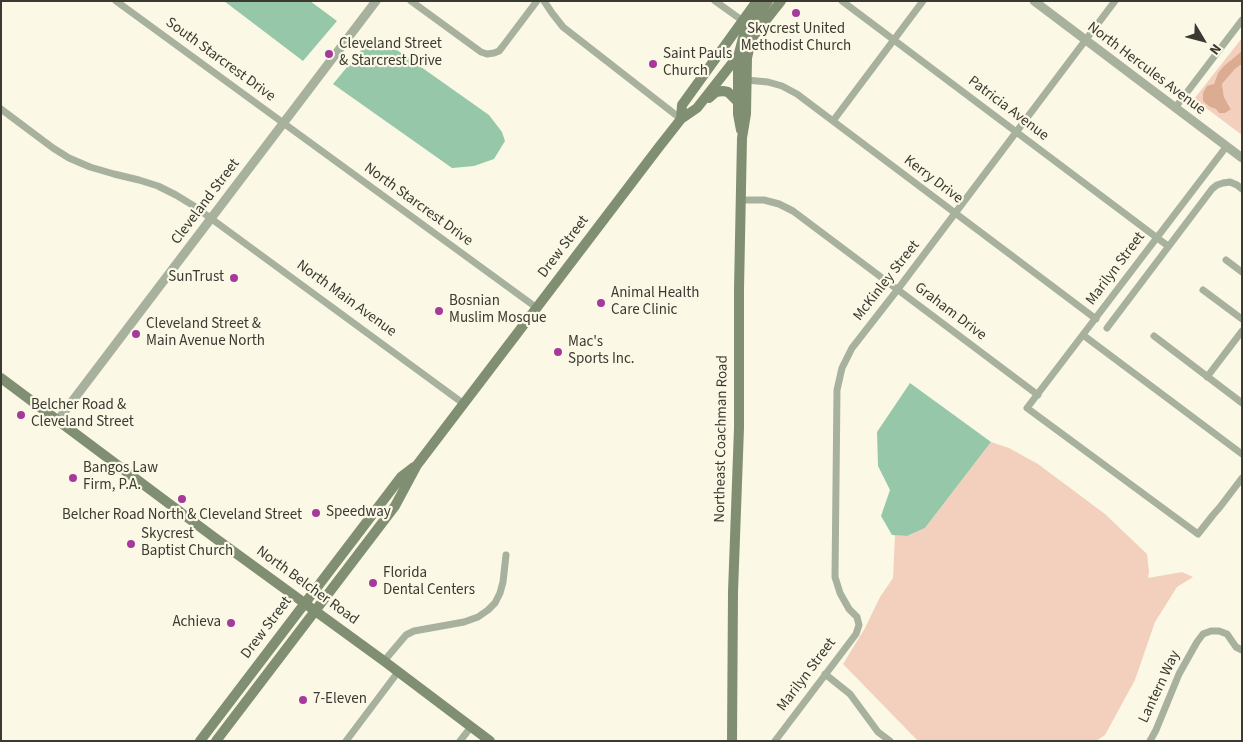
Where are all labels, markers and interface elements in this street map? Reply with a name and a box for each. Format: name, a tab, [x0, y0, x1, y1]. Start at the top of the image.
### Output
marker: Skycrest United Methodist Church	[790, 7, 802, 19]
street label: South Starcrest Drive	[162, 14, 278, 106]
north arrow	[1178, 15, 1228, 65]
street label: North Hercules Avenue	[1083, 19, 1209, 119]
place label: Skycrest United Methodist Church	[741, 21, 851, 56]
place label: Cleveland Street & Starcrest Drive	[339, 36, 442, 71]
text: N	[1204, 39, 1226, 59]
place label: Saint Pauls Church	[663, 46, 732, 81]
marker: Cleveland Street & Starcrest Drive	[323, 48, 335, 60]
marker: Saint Pauls Church	[647, 58, 659, 70]
street label: Patricia Avenue	[964, 73, 1052, 145]
street label: Kerry Drive	[900, 152, 966, 208]
street label: Cleveland Street	[168, 156, 244, 248]
street label: North Starcrest Drive	[360, 159, 476, 251]
street label: Drew Street	[535, 212, 593, 282]
street label: Marilyn Street	[1083, 229, 1149, 309]
street label: McKinley Street	[850, 237, 924, 325]
street label: North Main Avenue	[293, 257, 399, 341]
place label: SunTrust	[168, 269, 224, 287]
marker: SunTrust	[228, 272, 240, 284]
street label: Graham Drive	[911, 279, 989, 345]
place label: Animal Health Care Clinic	[611, 285, 699, 320]
place label: Bosnian Muslim Mosque	[449, 293, 547, 328]
marker: Animal Health Care Clinic	[595, 297, 607, 309]
marker: Bosnian Muslim Mosque	[433, 305, 445, 317]
place label: Cleveland Street & Main Avenue North	[146, 316, 265, 351]
marker: Cleveland Street & Main Avenue North	[130, 328, 142, 340]
place label: Mac's Sports Inc.	[568, 334, 635, 369]
marker: Mac's Sports Inc.	[552, 346, 564, 358]
street label: Northeast Coachman Road	[712, 355, 732, 523]
place label: Belcher Road & Cleveland Street	[31, 397, 134, 432]
marker: Belcher Road & Cleveland Street	[15, 409, 27, 421]
place label: Bangos Law Firm, P.A.	[83, 460, 158, 495]
marker: Bangos Law Firm, P.A.	[67, 472, 79, 484]
marker: Belcher Road North & Cleveland Street	[176, 493, 188, 505]
place label: Speedway	[326, 504, 391, 522]
place label: Belcher Road North & Cleveland Street	[62, 507, 302, 525]
marker: Speedway	[310, 507, 322, 519]
place label: Skycrest Baptist Church	[141, 526, 233, 561]
marker: Skycrest Baptist Church	[125, 538, 137, 550]
street label: North Belcher Road	[252, 543, 362, 629]
place label: Florida Dental Centers	[383, 565, 475, 600]
marker: Florida Dental Centers	[367, 577, 379, 589]
street label: Drew Street	[238, 593, 296, 663]
place label: Achieva	[172, 614, 221, 632]
marker: Achieva	[225, 617, 237, 629]
street label: Marilyn Street	[774, 635, 840, 715]
street label: Lantern Way	[1135, 648, 1185, 726]
place label: 7-Eleven	[313, 691, 367, 709]
marker: 7-Eleven	[297, 694, 309, 706]

